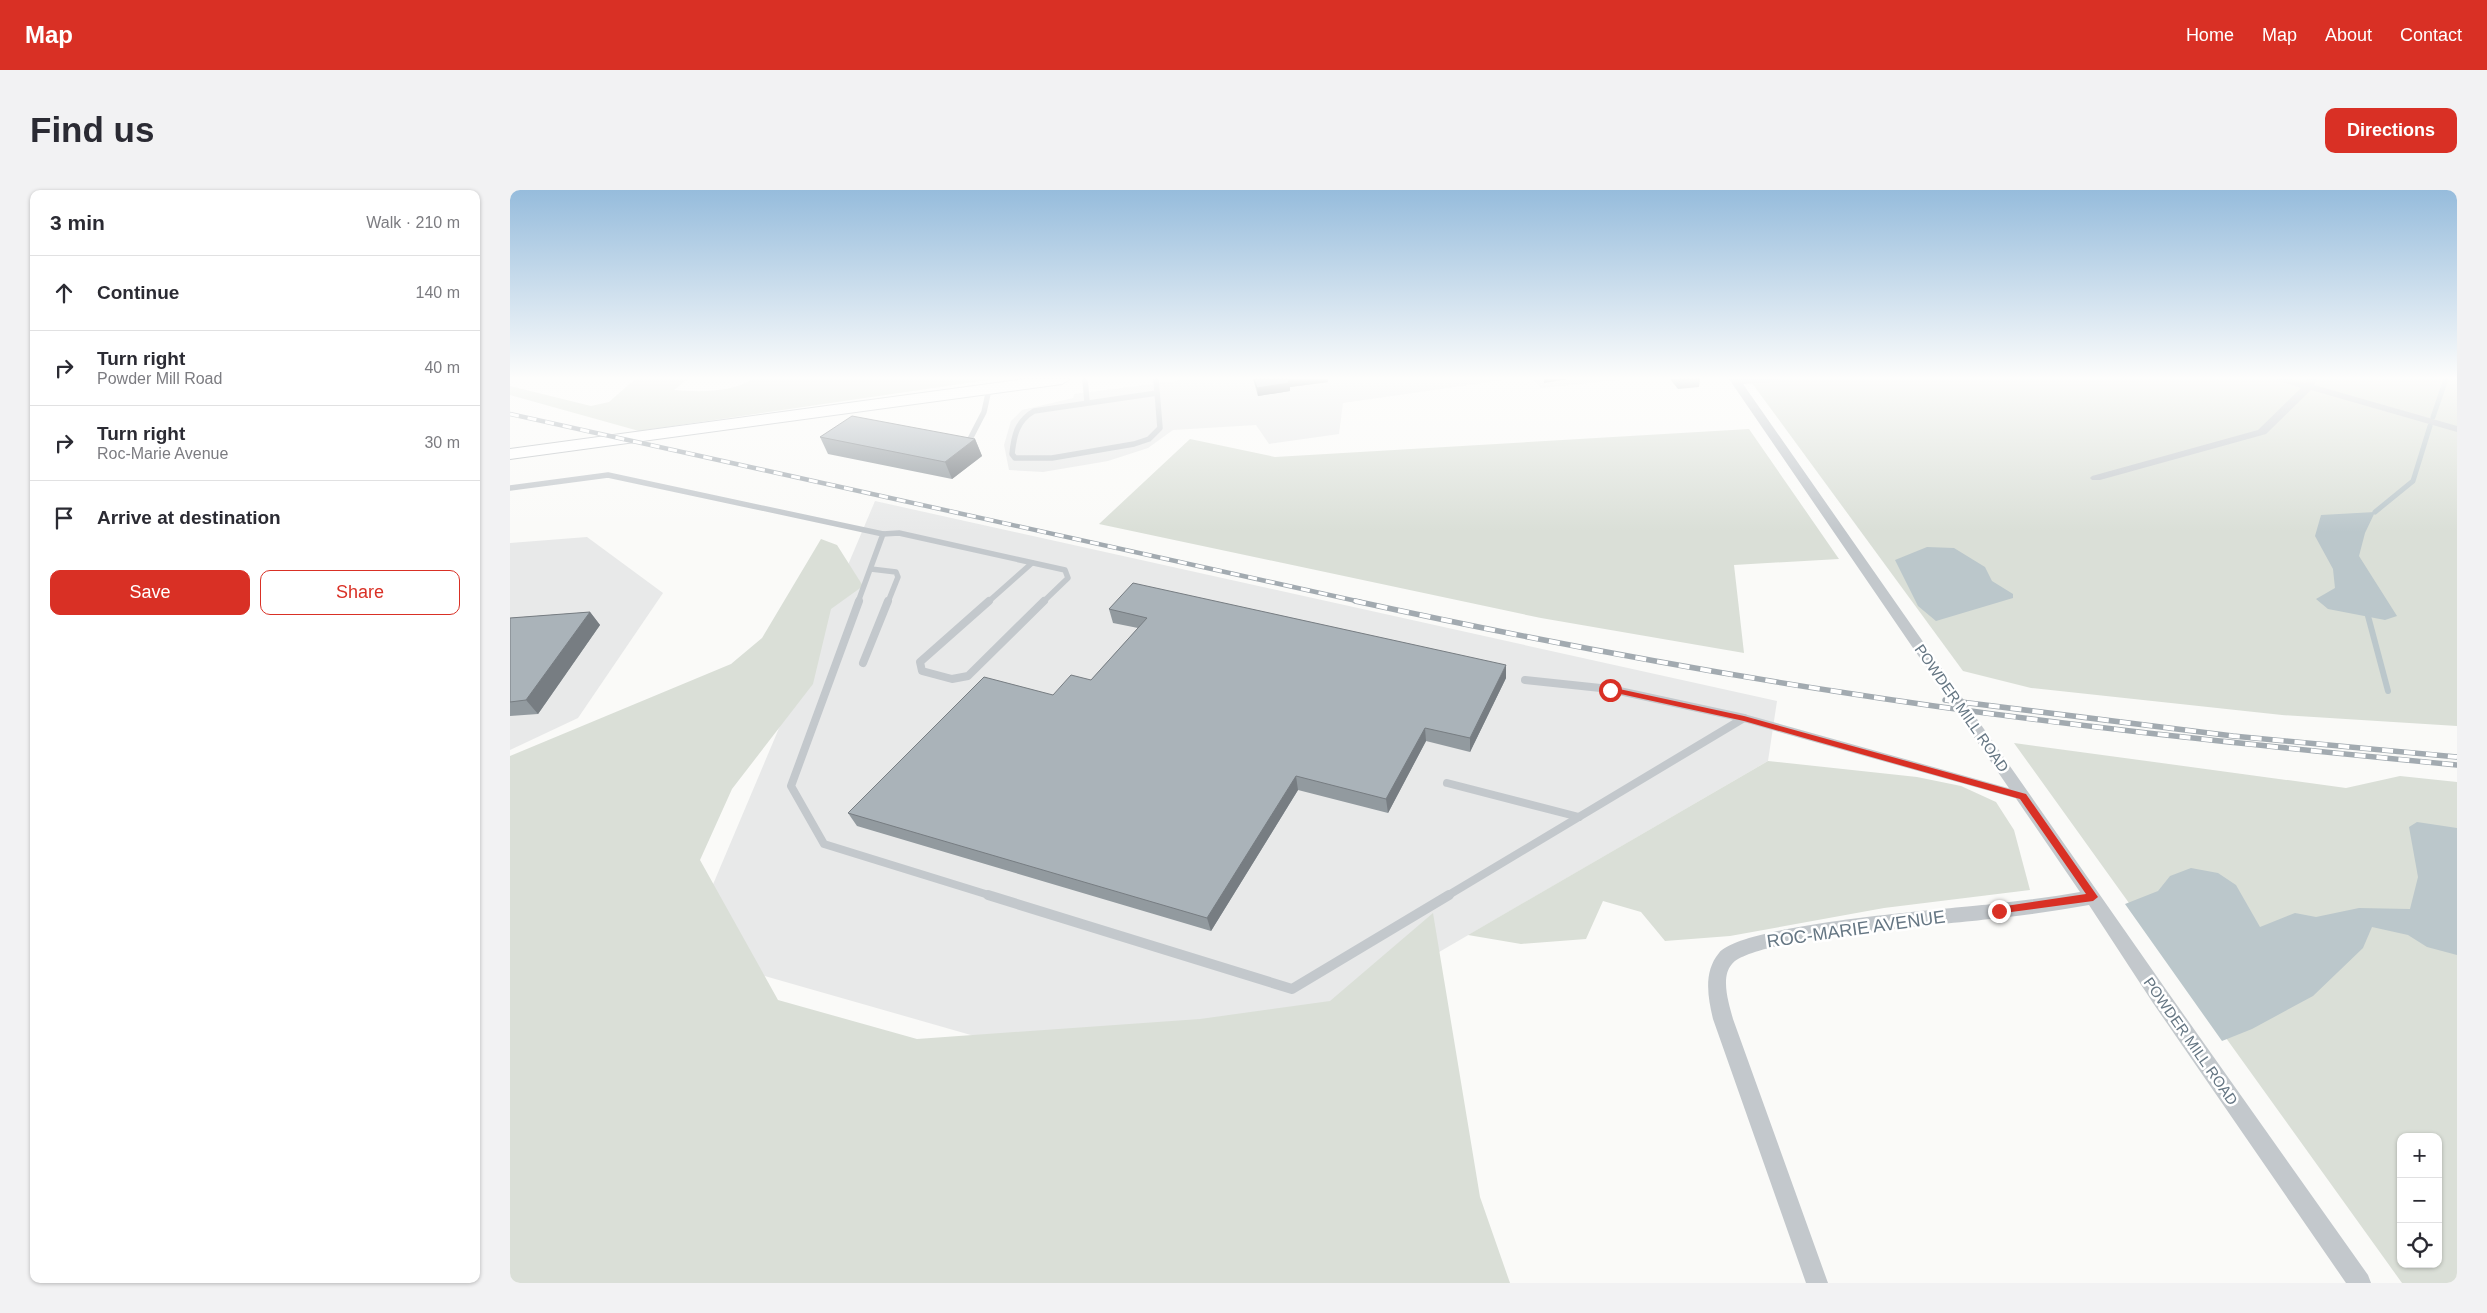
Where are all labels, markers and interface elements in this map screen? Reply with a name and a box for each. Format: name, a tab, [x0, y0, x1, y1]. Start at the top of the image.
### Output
text: Map	[25, 21, 73, 48]
text: Home	[2186, 25, 2234, 45]
text: Map	[2262, 25, 2297, 45]
text: About	[2325, 25, 2372, 45]
text: Contact	[2400, 25, 2462, 45]
button: Directions	[2325, 108, 2457, 153]
text: Find us	[30, 110, 154, 149]
text: 3 min	[50, 211, 105, 234]
text: Walk · 210 m	[366, 214, 460, 231]
icon: ahead	[50, 279, 78, 307]
text: Continue	[97, 282, 179, 303]
text: 140 m	[416, 284, 460, 301]
text: Turn right	[97, 348, 185, 369]
icon: right	[50, 354, 78, 382]
text: 40 m	[424, 359, 460, 376]
text: Powder Mill Road	[97, 370, 222, 387]
text: Turn right	[97, 423, 185, 444]
icon: right	[50, 429, 78, 457]
text: 30 m	[424, 434, 460, 451]
text: Roc-Marie Avenue	[97, 445, 228, 462]
icon: arrive	[50, 504, 78, 532]
text: Arrive at destination	[97, 507, 281, 528]
button: Save	[50, 570, 250, 615]
button: Share	[260, 570, 460, 615]
street label: POWDER MILL ROAD	[1911, 641, 2013, 775]
route start	[1599, 679, 1622, 702]
route end	[1988, 900, 2011, 923]
street label: ROC-MARIE AVENUE	[1766, 907, 1946, 951]
street label: POWDER MILL ROAD	[2140, 974, 2242, 1108]
map controls	[2397, 1133, 2442, 1268]
button: +	[2397, 1133, 2442, 1178]
button: −	[2397, 1178, 2442, 1223]
button: locate	[2397, 1223, 2442, 1268]

